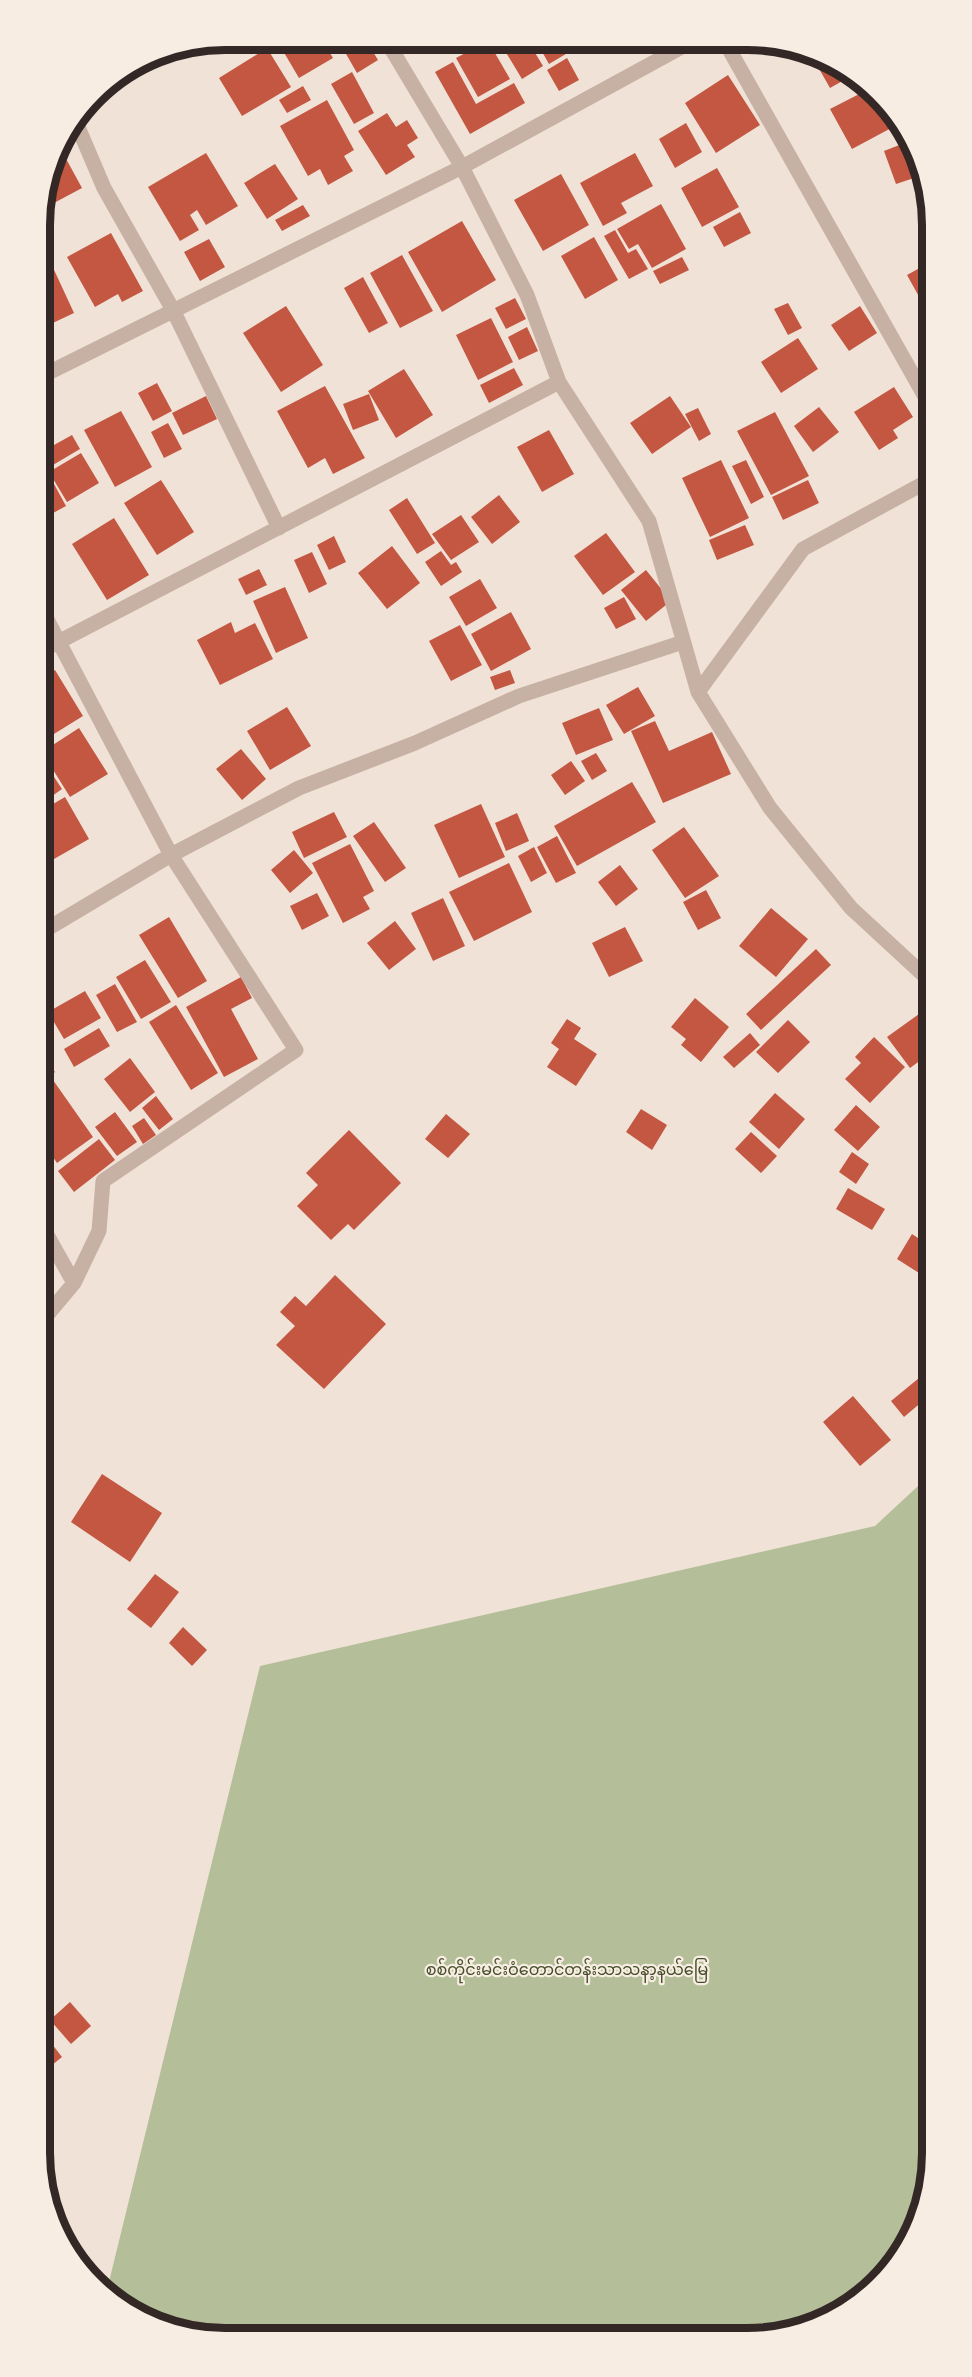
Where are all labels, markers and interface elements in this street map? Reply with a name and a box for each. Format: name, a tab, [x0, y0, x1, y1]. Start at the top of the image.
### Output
park label: စစ်ကိုင်းမင်းဝံတောင်တန်းသာသနာ့နယ်မြေ	[426, 1958, 708, 1984]

